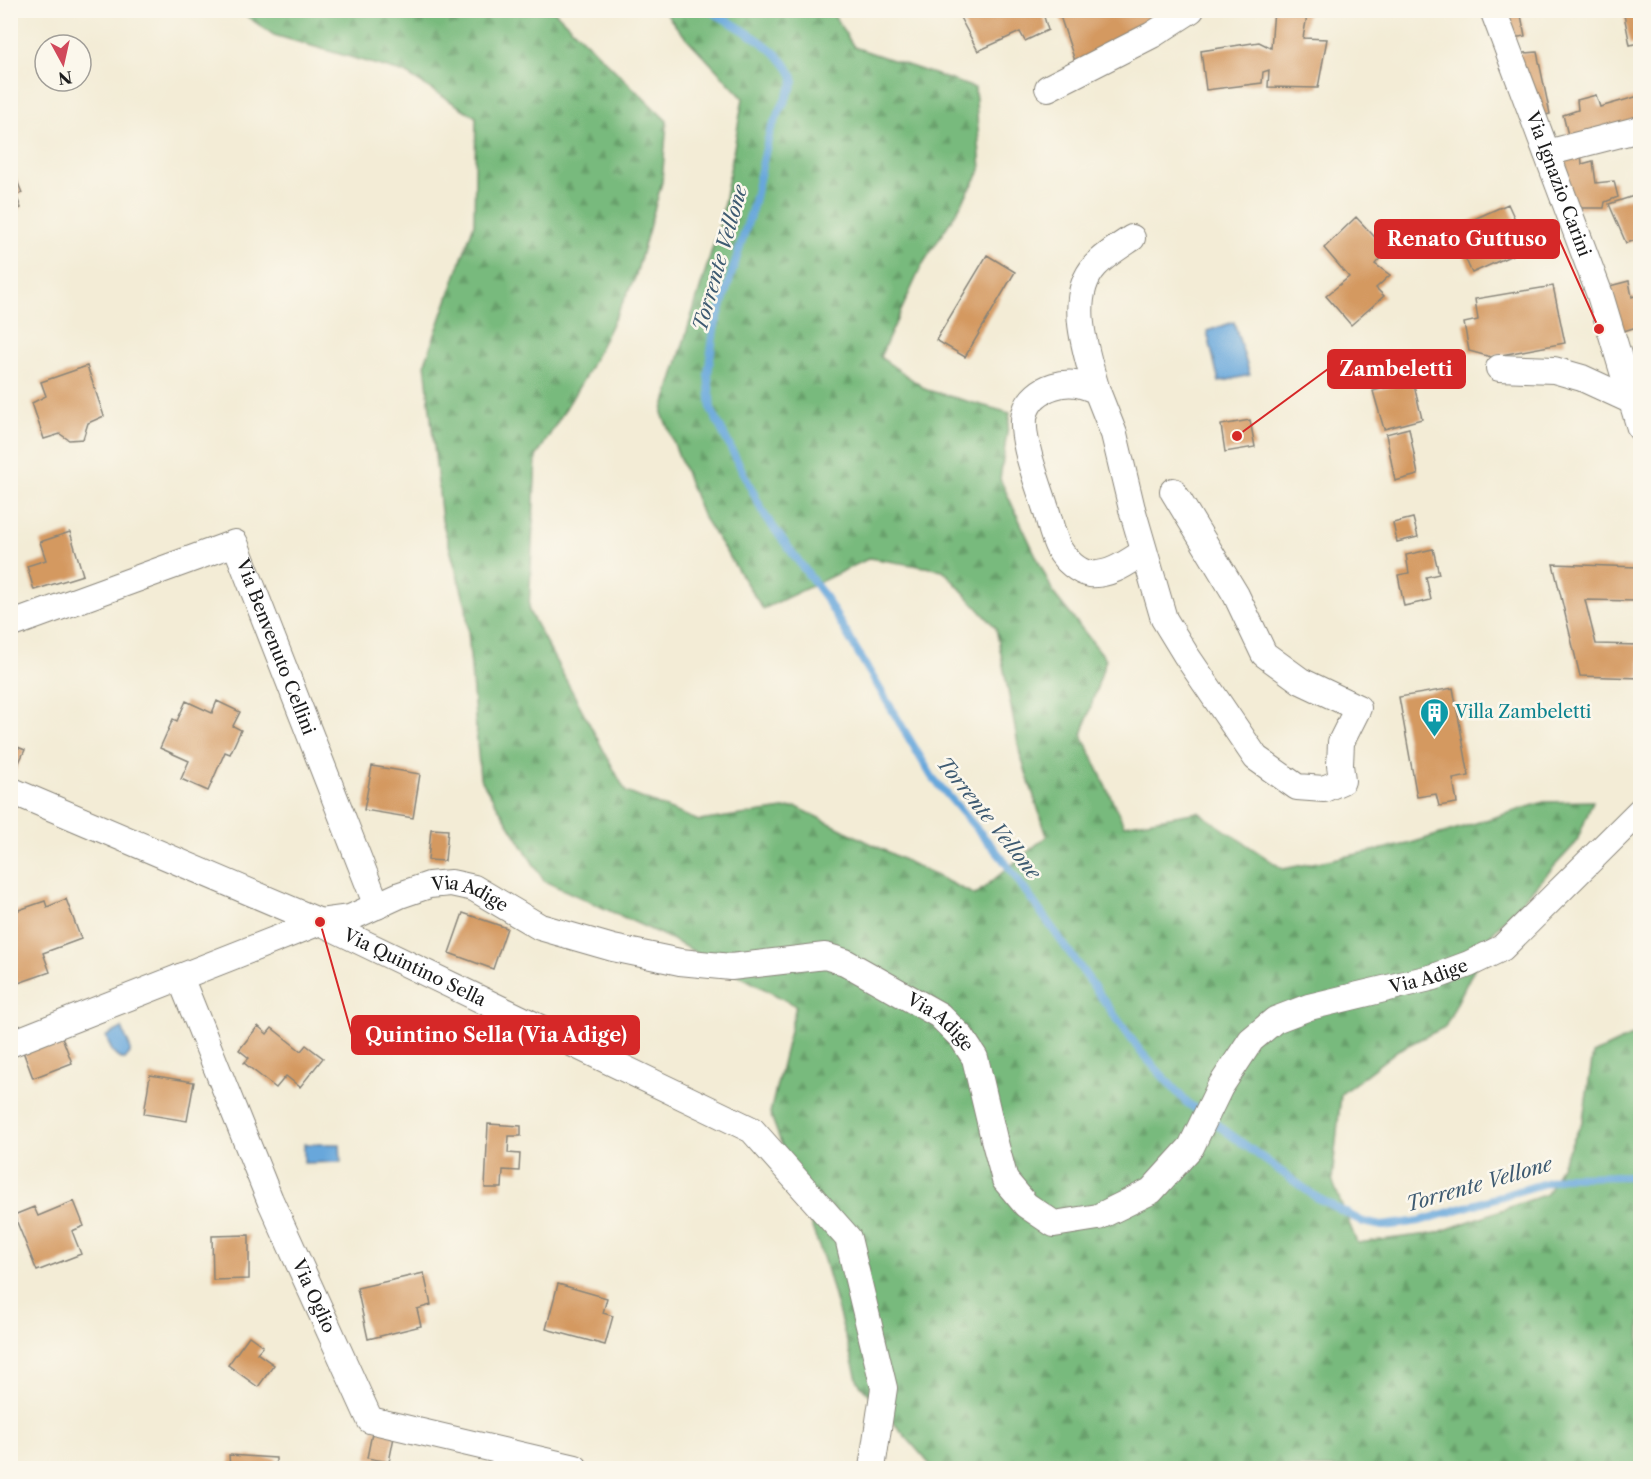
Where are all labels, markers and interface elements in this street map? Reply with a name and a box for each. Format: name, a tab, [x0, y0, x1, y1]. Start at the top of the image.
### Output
north arrow	[33, 33, 93, 93]
text: N	[57, 67, 73, 89]
street label: Via Ignazio Carini	[1521, 108, 1596, 260]
water label: Torrente Vellone	[688, 181, 753, 334]
callout: Renato Guttuso	[1375, 220, 1559, 258]
text: Renato Guttuso	[1387, 227, 1547, 251]
callout: Zambeletti	[1328, 350, 1465, 388]
text: Zambeletti	[1339, 357, 1453, 381]
street label: Via Benvenuto Cellini	[231, 555, 320, 738]
building icon: Villa Zambeletti	[1418, 696, 1450, 738]
place label: Villa Zambeletti	[1454, 701, 1592, 723]
water label: Torrente Vellone	[932, 752, 1047, 885]
street label: Via Adige	[429, 872, 512, 917]
street label: Via Quintino Sella	[339, 924, 490, 1011]
street label: Via Adige	[1386, 954, 1471, 999]
street label: Via Adige	[902, 988, 979, 1055]
callout: Quintino Sella (Via Adige)	[352, 1016, 639, 1054]
text: Quintino Sella (Via Adige)	[365, 1023, 627, 1047]
water label: Torrente Vellone	[1403, 1151, 1556, 1216]
street label: Via Oglio	[287, 1255, 340, 1337]

